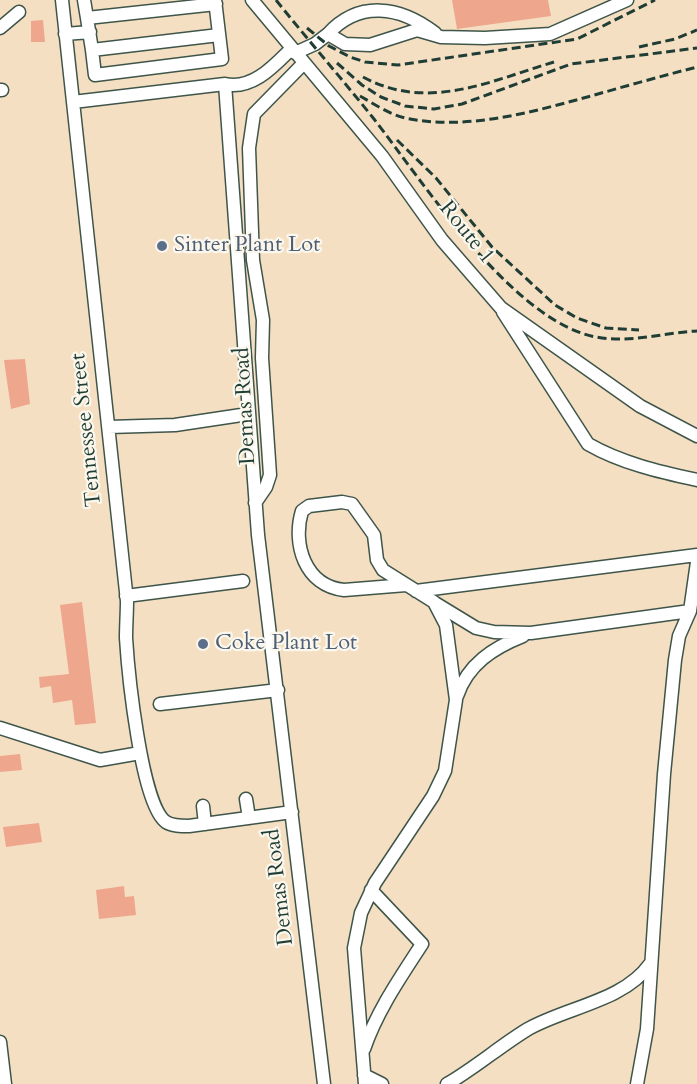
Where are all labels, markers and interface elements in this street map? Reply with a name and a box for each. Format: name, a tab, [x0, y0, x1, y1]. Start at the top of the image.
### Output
street label: Route 1	[433, 196, 499, 270]
place label: Sinter Plant Lot	[174, 233, 320, 259]
marker: Sinter Plant Lot	[155, 239, 169, 253]
street label: Demas Road	[230, 347, 262, 465]
street label: Tennessee Street	[66, 352, 108, 508]
place label: Coke Plant Lot	[215, 631, 357, 657]
marker: Coke Plant Lot	[196, 637, 210, 651]
street label: Demas Road	[260, 827, 300, 947]

